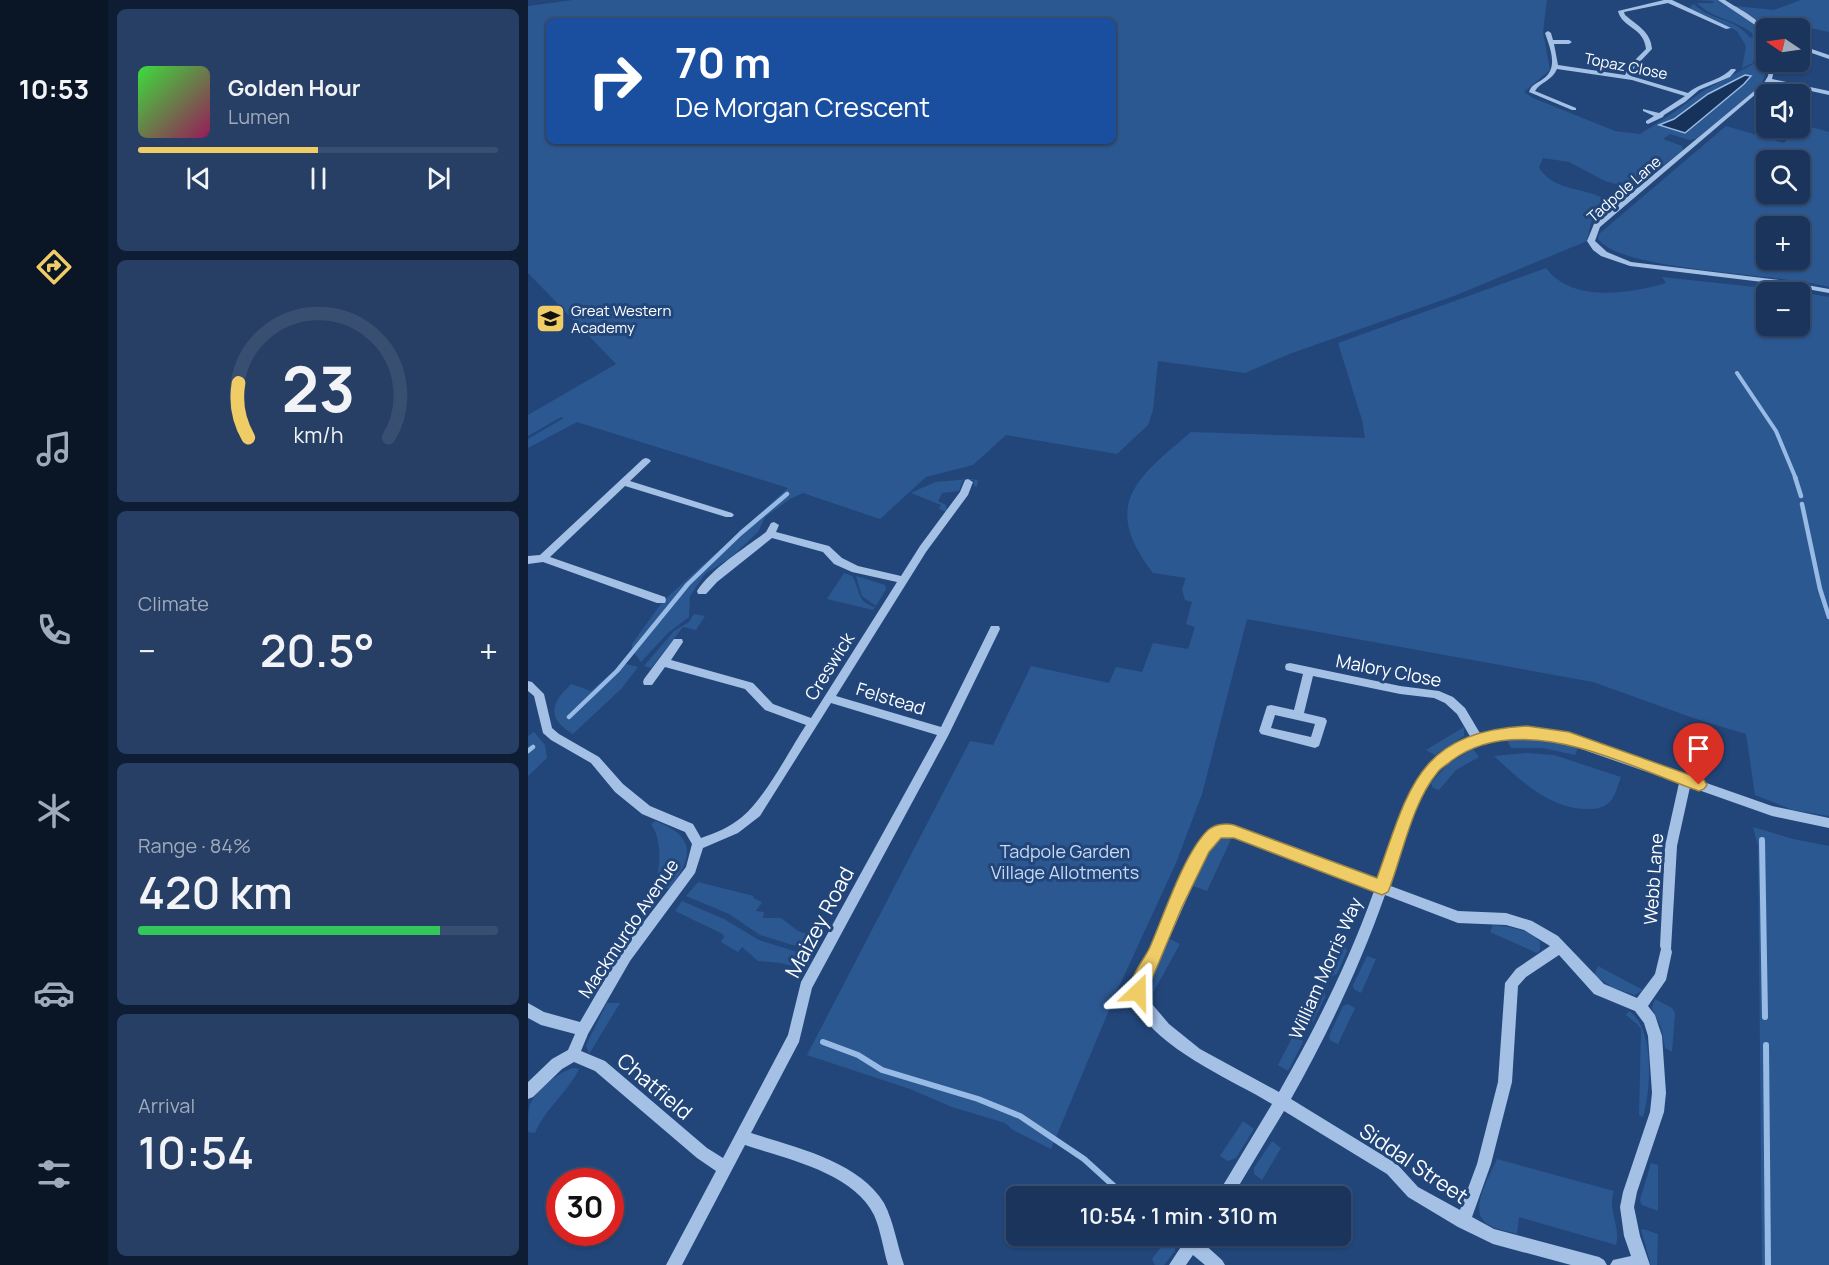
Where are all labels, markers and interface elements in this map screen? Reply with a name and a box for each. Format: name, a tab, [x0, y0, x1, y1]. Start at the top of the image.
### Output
north arrow	[1756, 18, 1810, 72]
map controls	[1756, 18, 1810, 336]
text: 70 m	[675, 33, 771, 91]
icon: right	[576, 42, 654, 120]
street label: Topaz Close	[1583, 48, 1670, 84]
text: 10:53	[19, 70, 89, 107]
text: Golden Hour	[228, 73, 361, 103]
button: sound	[1756, 84, 1810, 138]
text: De Morgan Crescent	[675, 88, 930, 125]
text: Lumen	[228, 103, 290, 130]
button: search	[1756, 150, 1810, 204]
street label: Tadpole Lane	[1582, 151, 1666, 227]
icon: previous	[182, 162, 215, 195]
icon: pause	[302, 162, 335, 195]
icon: next	[422, 162, 455, 195]
button: +	[1756, 216, 1810, 270]
icon: directions	[33, 246, 75, 288]
button: −	[1756, 282, 1810, 336]
place label: Great Western Academy	[571, 300, 671, 338]
school or university icon: Great Western Academy	[534, 303, 566, 335]
text: 23	[281, 345, 355, 431]
text: km/h	[293, 421, 343, 450]
icon: music	[33, 428, 75, 470]
text: Climate	[138, 590, 209, 617]
icon: phone	[33, 609, 75, 651]
text: 20.5°	[260, 619, 375, 681]
street label: Creswick	[799, 627, 860, 704]
text: −	[138, 628, 156, 673]
text: +	[479, 628, 498, 673]
street label: Malory Close	[1334, 648, 1444, 692]
street label: Felstead	[854, 676, 928, 720]
pin	[1673, 723, 1724, 785]
icon: arrive	[1682, 732, 1715, 765]
icon: climate	[33, 790, 75, 832]
text: Range · 84%	[138, 832, 251, 859]
street label: Webb Lane	[1638, 833, 1668, 925]
park label: Tadpole Garden Village Allotments	[991, 839, 1139, 884]
street label: Mackmurdo Avenue	[573, 854, 683, 1002]
text: 420 km	[138, 861, 293, 923]
street label: Maizey Road	[778, 862, 860, 982]
street label: William Morris Way	[1283, 893, 1367, 1043]
position arrow	[1106, 960, 1170, 1024]
icon: car	[33, 972, 75, 1014]
street label: Chatfield	[612, 1046, 698, 1126]
text: Arrival	[138, 1092, 195, 1119]
street label: Siddal Street	[1354, 1116, 1474, 1210]
text: 10:54	[138, 1121, 254, 1183]
icon: filters	[33, 1153, 75, 1195]
speed limit sign: 30	[546, 1168, 624, 1246]
text: 10:54 · 1 min · 310 m	[1080, 1201, 1277, 1231]

